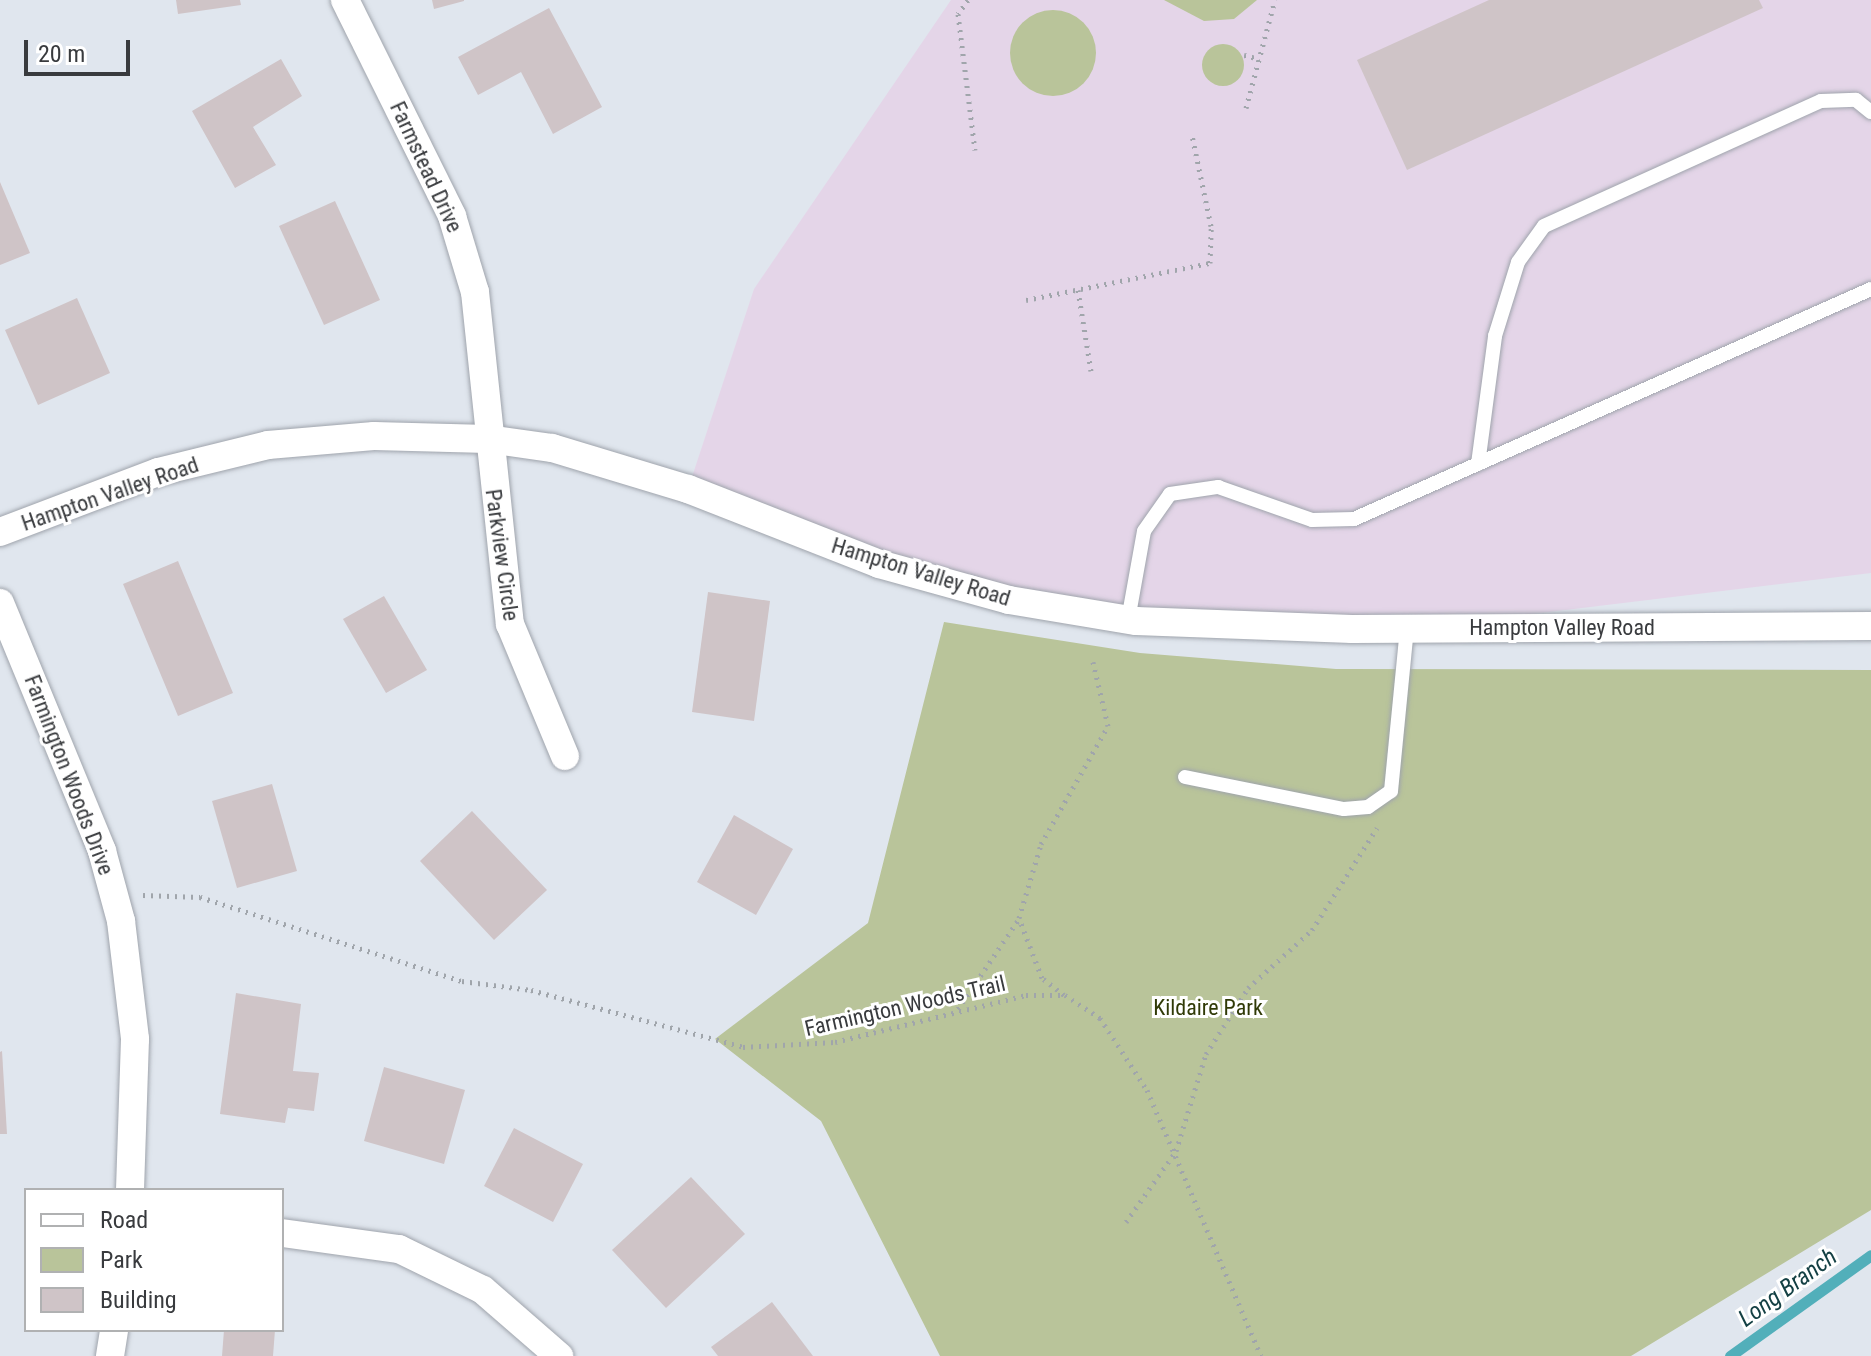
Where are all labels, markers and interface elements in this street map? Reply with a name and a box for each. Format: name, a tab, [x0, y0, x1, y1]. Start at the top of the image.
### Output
scale bar	[28, 24, 134, 74]
text: 20 m	[38, 40, 85, 68]
street label: Farmstead Drive	[384, 97, 468, 237]
street label: Hampton Valley Road	[18, 451, 202, 537]
street label: Parkview Circle	[480, 487, 524, 623]
street label: Hampton Valley Road	[828, 532, 1014, 612]
street label: Hampton Valley Road	[1469, 615, 1655, 641]
street label: Farmington Woods Drive	[19, 671, 119, 879]
street label: Farmington Woods Trail	[802, 970, 1008, 1042]
park label: Kildaire Park	[1153, 995, 1263, 1021]
legend	[24, 1188, 284, 1332]
text: Road	[100, 1206, 148, 1234]
water label: Long Branch	[1733, 1243, 1843, 1333]
text: Park	[100, 1246, 143, 1274]
text: Building	[100, 1286, 177, 1314]

